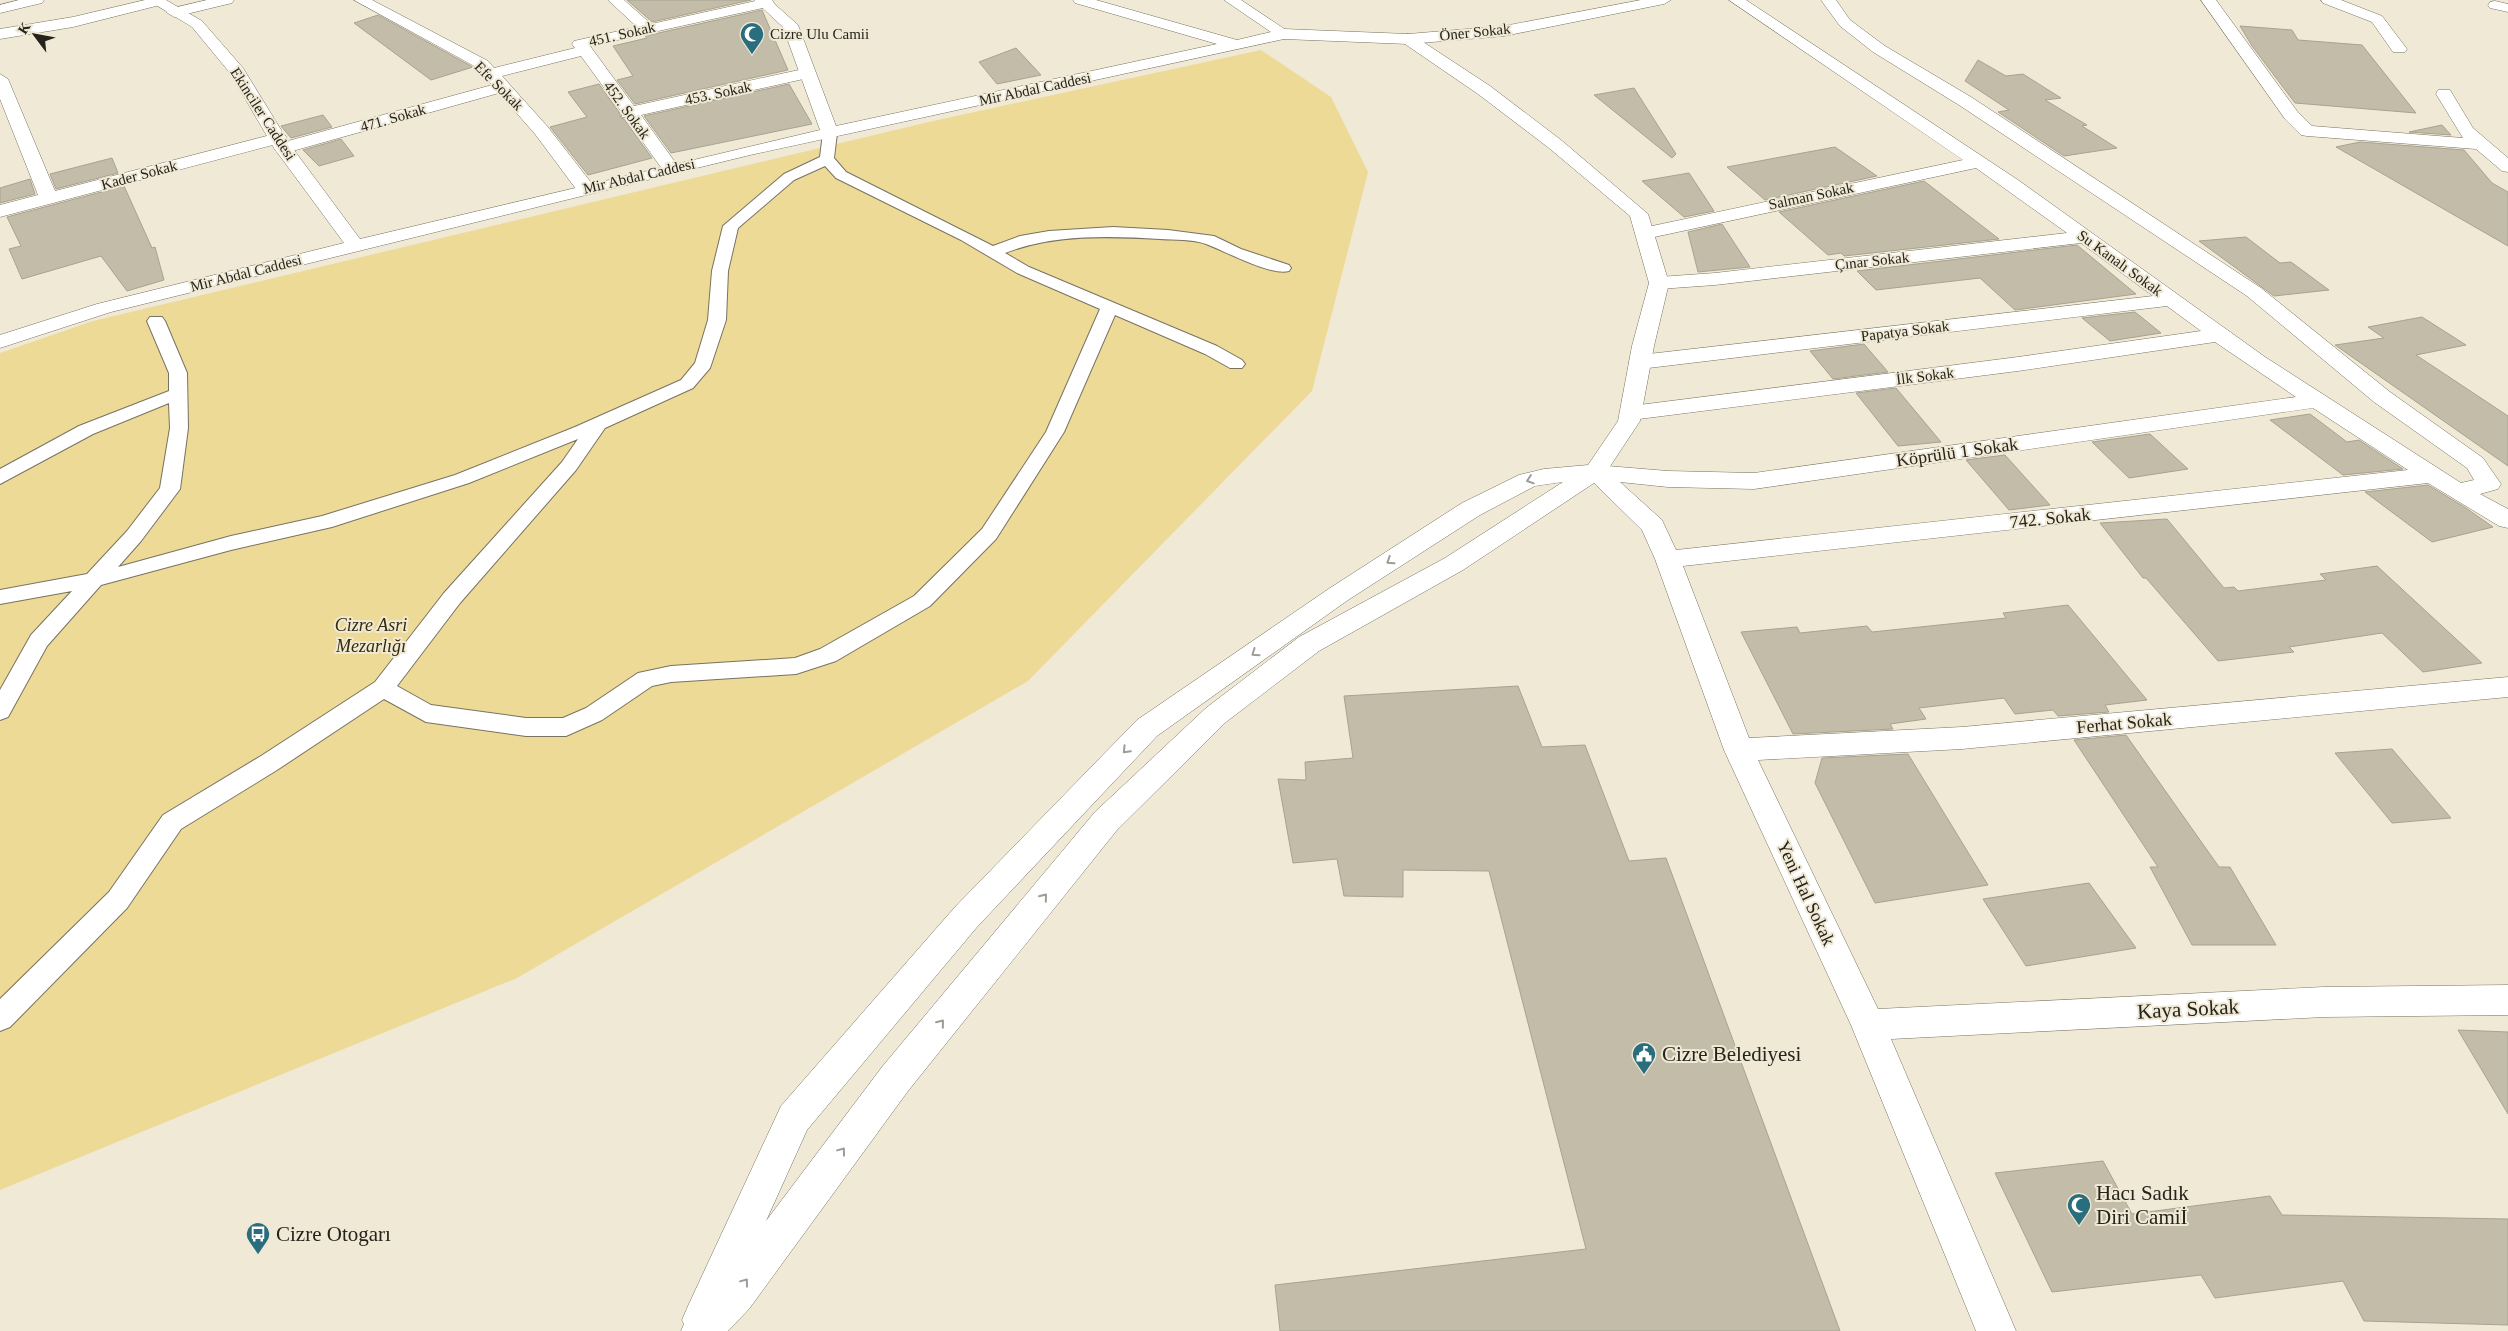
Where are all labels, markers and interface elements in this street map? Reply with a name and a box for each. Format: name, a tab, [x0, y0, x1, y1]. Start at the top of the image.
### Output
north arrow	[10, 10, 60, 60]
street label: 451. Sokak	[587, 19, 657, 49]
text: K	[15, 20, 34, 37]
street label: Öner Sokak	[1439, 20, 1512, 44]
mosque icon: Cizre Ulu Camii	[739, 21, 765, 55]
place label: Cizre Ulu Camii	[770, 26, 869, 42]
street label: Efe Sokak	[471, 58, 527, 114]
street label: Ekinciler Caddesi	[227, 65, 299, 163]
street label: Mir Abdal Caddesi	[978, 69, 1092, 109]
street label: 452. Sokak	[601, 78, 654, 142]
street label: 453. Sokak	[683, 78, 753, 108]
street label: 471. Sokak	[358, 101, 428, 135]
street label: Mir Abdal Caddesi	[582, 155, 696, 197]
street label: Kader Sokak	[99, 157, 179, 193]
street label: Salman Sokak	[1767, 179, 1855, 213]
street label: Su Kanalı Sokak	[2075, 227, 2166, 299]
street label: Çınar Sokak	[1834, 249, 1910, 273]
street label: Mir Abdal Caddesi	[189, 251, 303, 295]
street label: Papatya Sokak	[1860, 318, 1951, 344]
street label: İlk Sokak	[1895, 364, 1955, 387]
street label: Köprülü 1 Sokak	[1895, 434, 2019, 470]
one-way arrow	[1526, 475, 1535, 485]
street label: 742. Sokak	[2009, 504, 2091, 532]
one-way arrow	[1386, 555, 1395, 565]
park label: Cizre Asri Mezarlığı	[335, 615, 407, 656]
one-way arrow	[1251, 647, 1261, 656]
street label: Ferhat Sokak	[2076, 709, 2172, 737]
one-way arrow	[1123, 745, 1132, 754]
street label: Yeni Hal Sokak	[1773, 837, 1839, 949]
one-way arrow	[1039, 894, 1047, 903]
street label: Kaya Sokak	[2136, 994, 2240, 1024]
one-way arrow	[936, 1020, 944, 1029]
public building icon: Cizre Belediyesi	[1631, 1041, 1657, 1075]
place label: Cizre Belediyesi	[1662, 1042, 1802, 1066]
one-way arrow	[836, 1147, 845, 1157]
place label: Hacı Sadık Diri Camiİ	[2096, 1181, 2189, 1229]
mosque icon: Hacı Sadık Diri Camiİ	[2066, 1192, 2092, 1226]
bus stop icon: Cizre Otogarı	[245, 1221, 271, 1255]
place label: Cizre Otogarı	[276, 1222, 391, 1246]
one-way arrow	[739, 1278, 748, 1288]

